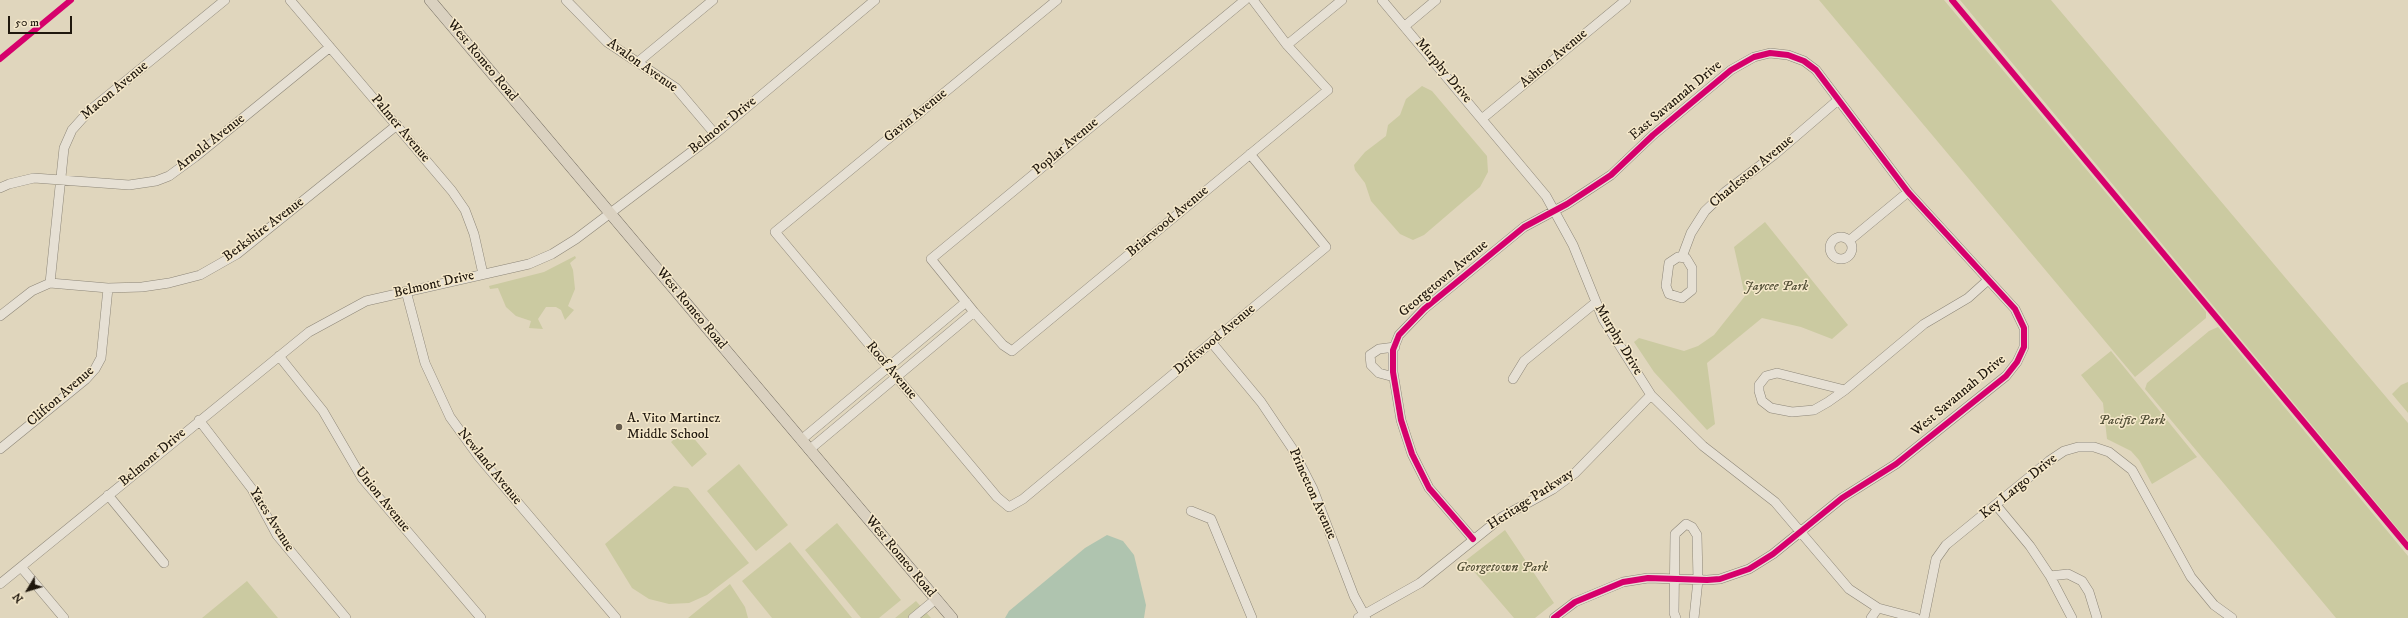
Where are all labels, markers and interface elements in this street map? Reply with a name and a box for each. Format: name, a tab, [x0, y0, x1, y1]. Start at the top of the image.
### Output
scale bar	[10, 8, 74, 34]
text: 50 m	[15, 15, 39, 30]
street label: West Romeo Road	[443, 17, 521, 105]
street label: Ashton Avenue	[1517, 26, 1591, 92]
street label: Avalon Avenue	[603, 35, 681, 97]
street label: Murphy Drive	[1411, 35, 1475, 107]
street label: East Savannah Drive	[1626, 57, 1726, 145]
street label: Macon Avenue	[78, 58, 152, 124]
street label: Gavin Avenue	[881, 86, 951, 146]
street label: Palmer Avenue	[367, 92, 433, 166]
street label: Belmont Drive	[686, 94, 760, 158]
street label: Arnold Avenue	[173, 111, 249, 175]
street label: Poplar Avenue	[1030, 115, 1102, 179]
street label: Charleston Avenue	[1707, 132, 1797, 212]
street label: Briarwood Avenue	[1124, 183, 1212, 261]
street label: Berkshire Avenue	[220, 194, 308, 266]
street label: Georgetown Avenue	[1396, 237, 1492, 321]
street label: West Romeo Road	[652, 265, 730, 353]
street label: Belmont Drive	[392, 268, 476, 302]
park label: Jaycee Park	[1744, 279, 1808, 295]
street label: Driftwood Avenue	[1171, 301, 1259, 379]
street label: Murphy Drive	[1590, 302, 1646, 378]
street label: Roof Avenue	[862, 339, 920, 403]
street label: West Savannah Drive	[1909, 352, 2009, 440]
street label: Clifton Avenue	[24, 363, 98, 431]
place label: A. Vito Martinez Middle School	[627, 411, 720, 444]
park label: Pacific Park	[2099, 413, 2165, 429]
marker: A. Vito Martinez Middle School	[614, 422, 624, 432]
street label: Belmont Drive	[116, 425, 190, 491]
street label: Newland Avenue	[453, 425, 525, 509]
street label: Princeton Avenue	[1284, 446, 1340, 542]
street label: Key Largo Drive	[1977, 451, 2061, 523]
street label: Union Avenue	[351, 464, 413, 536]
street label: Heritage Parkway	[1485, 466, 1577, 534]
street label: Yates Avenue	[245, 485, 297, 555]
street label: West Romeo Road	[861, 513, 939, 601]
park label: Georgetown Park	[1456, 560, 1548, 576]
north arrow	[8, 570, 48, 610]
text: N	[10, 590, 27, 605]

